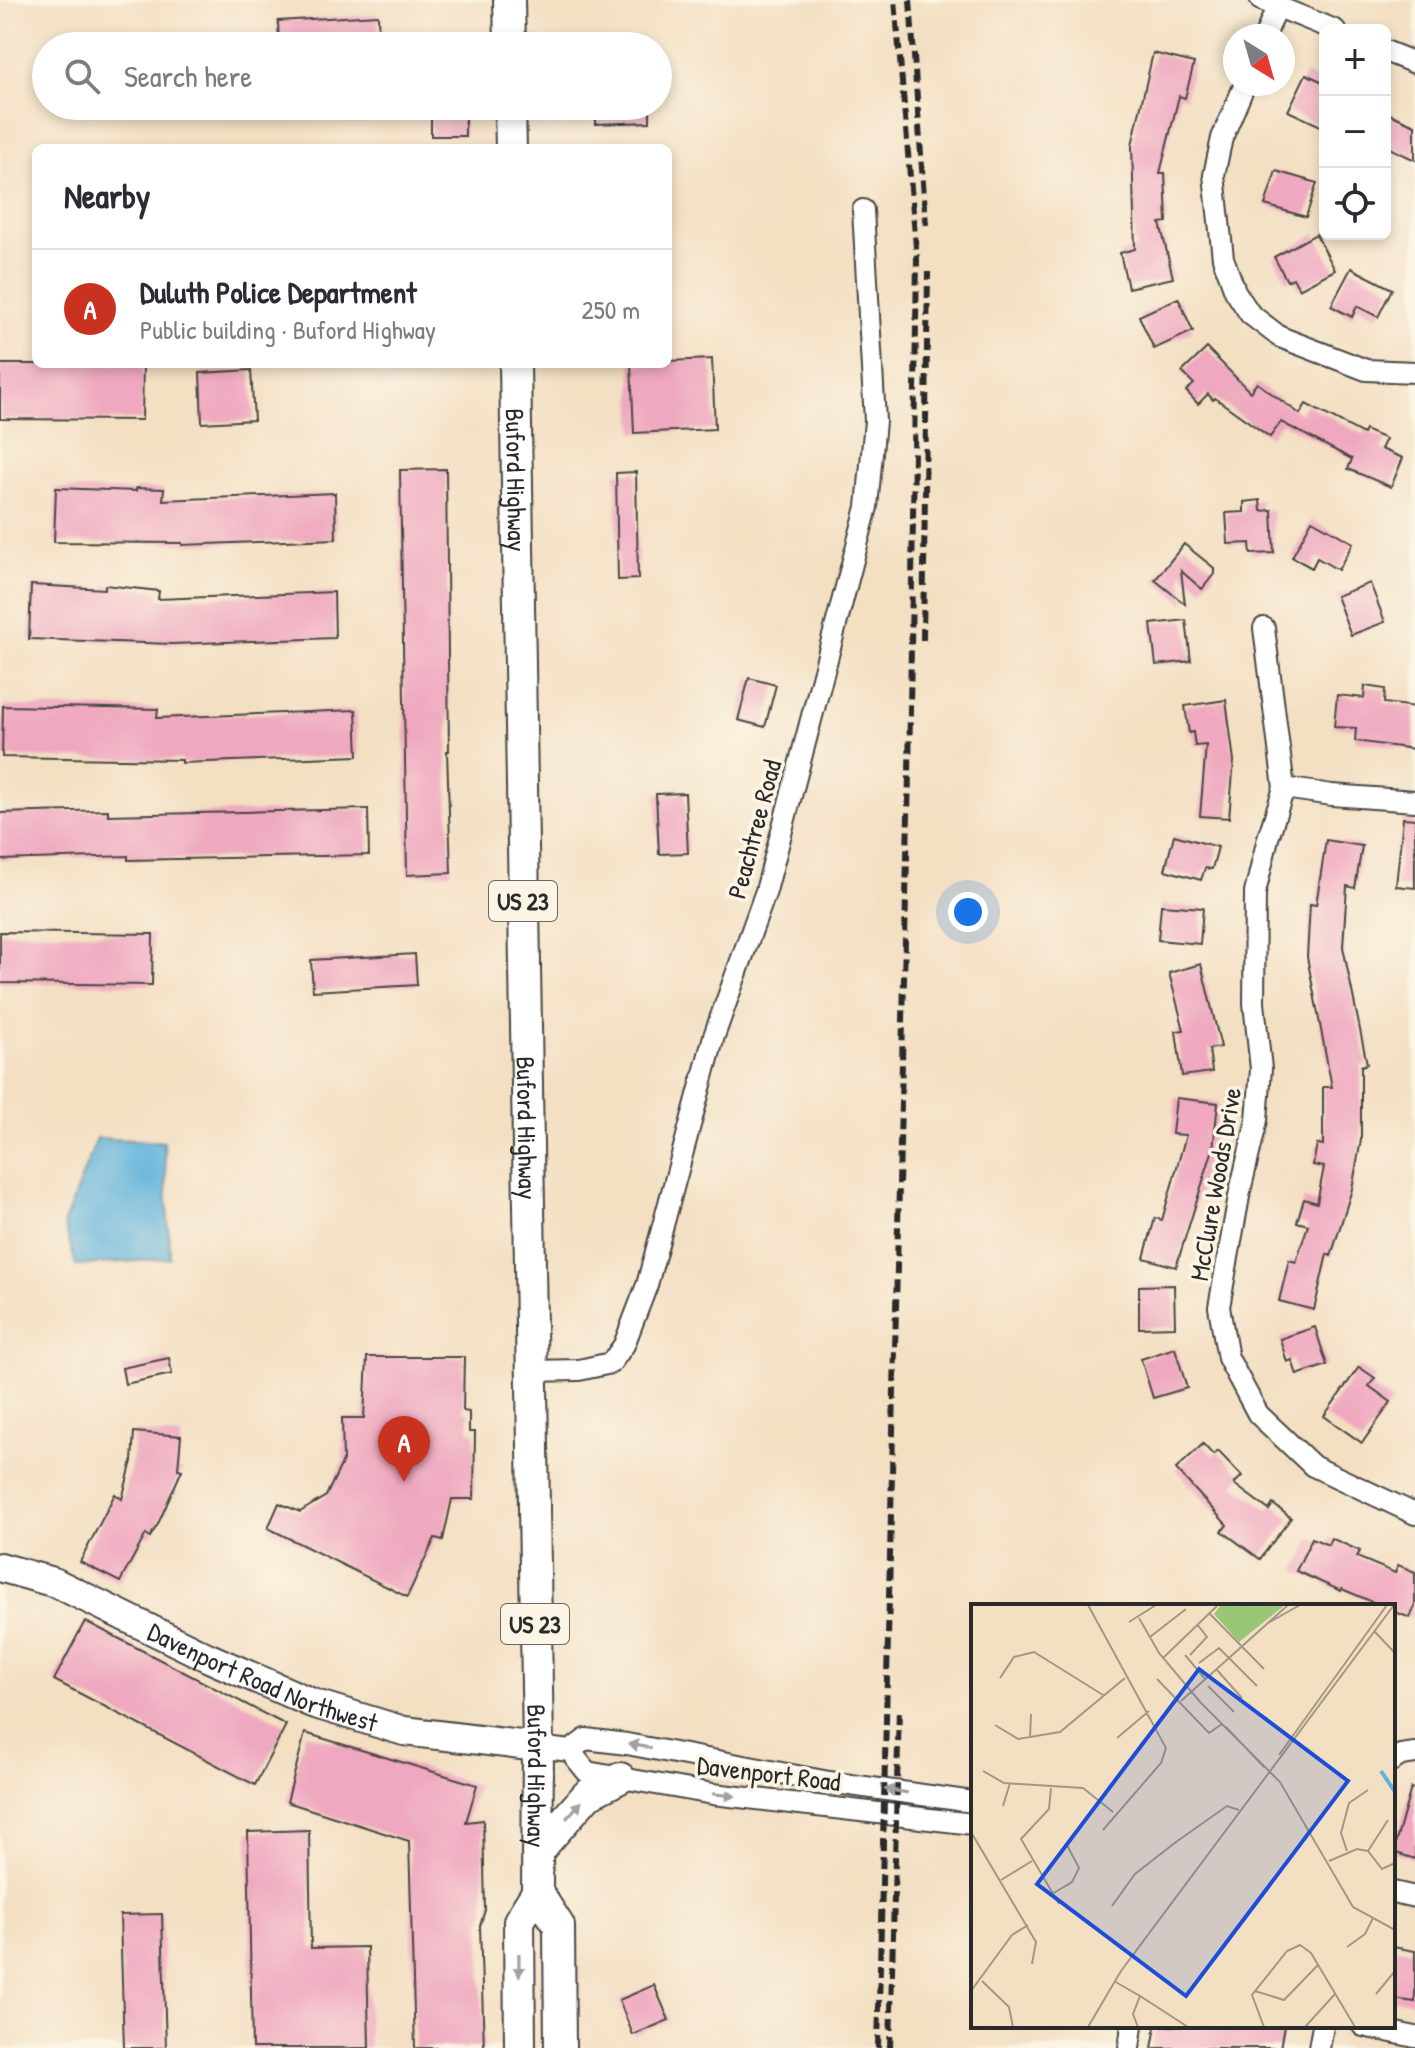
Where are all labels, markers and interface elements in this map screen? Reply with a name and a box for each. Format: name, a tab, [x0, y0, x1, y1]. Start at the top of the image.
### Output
north arrow	[1223, 24, 1295, 96]
map controls	[1319, 24, 1391, 240]
button: +	[1319, 24, 1391, 96]
search box	[32, 32, 672, 120]
icon: search	[60, 54, 104, 98]
text: Search here	[124, 56, 252, 96]
button: −	[1319, 96, 1391, 168]
button: locate	[1319, 168, 1391, 240]
text: Nearby	[64, 173, 150, 219]
text: Duluth Police Department	[140, 272, 417, 312]
text: A	[84, 292, 96, 327]
text: 250 m	[582, 292, 640, 327]
text: Public building · Buford Highway	[140, 312, 436, 347]
street label: Buford Highway	[498, 408, 536, 552]
street label: Peachtree Road	[719, 756, 789, 902]
road number: US 23	[489, 881, 557, 921]
your location	[948, 892, 988, 932]
street label: Buford Highway	[509, 1056, 546, 1200]
street label: McClure Woods Drive	[1181, 1085, 1249, 1283]
pin: A	[378, 1416, 430, 1482]
road number: US 23	[501, 1604, 569, 1644]
inset map	[971, 1604, 1395, 2028]
street label: Davenport Road Northwest	[142, 1613, 383, 1740]
street label: Buford Highway	[520, 1704, 556, 1848]
one-way arrow	[627, 1739, 652, 1752]
street label: Davenport Road	[695, 1747, 843, 1799]
one-way arrow	[883, 1784, 908, 1797]
one-way arrow	[712, 1789, 737, 1802]
one-way arrow	[565, 1800, 583, 1819]
one-way arrow	[513, 1953, 525, 1978]

